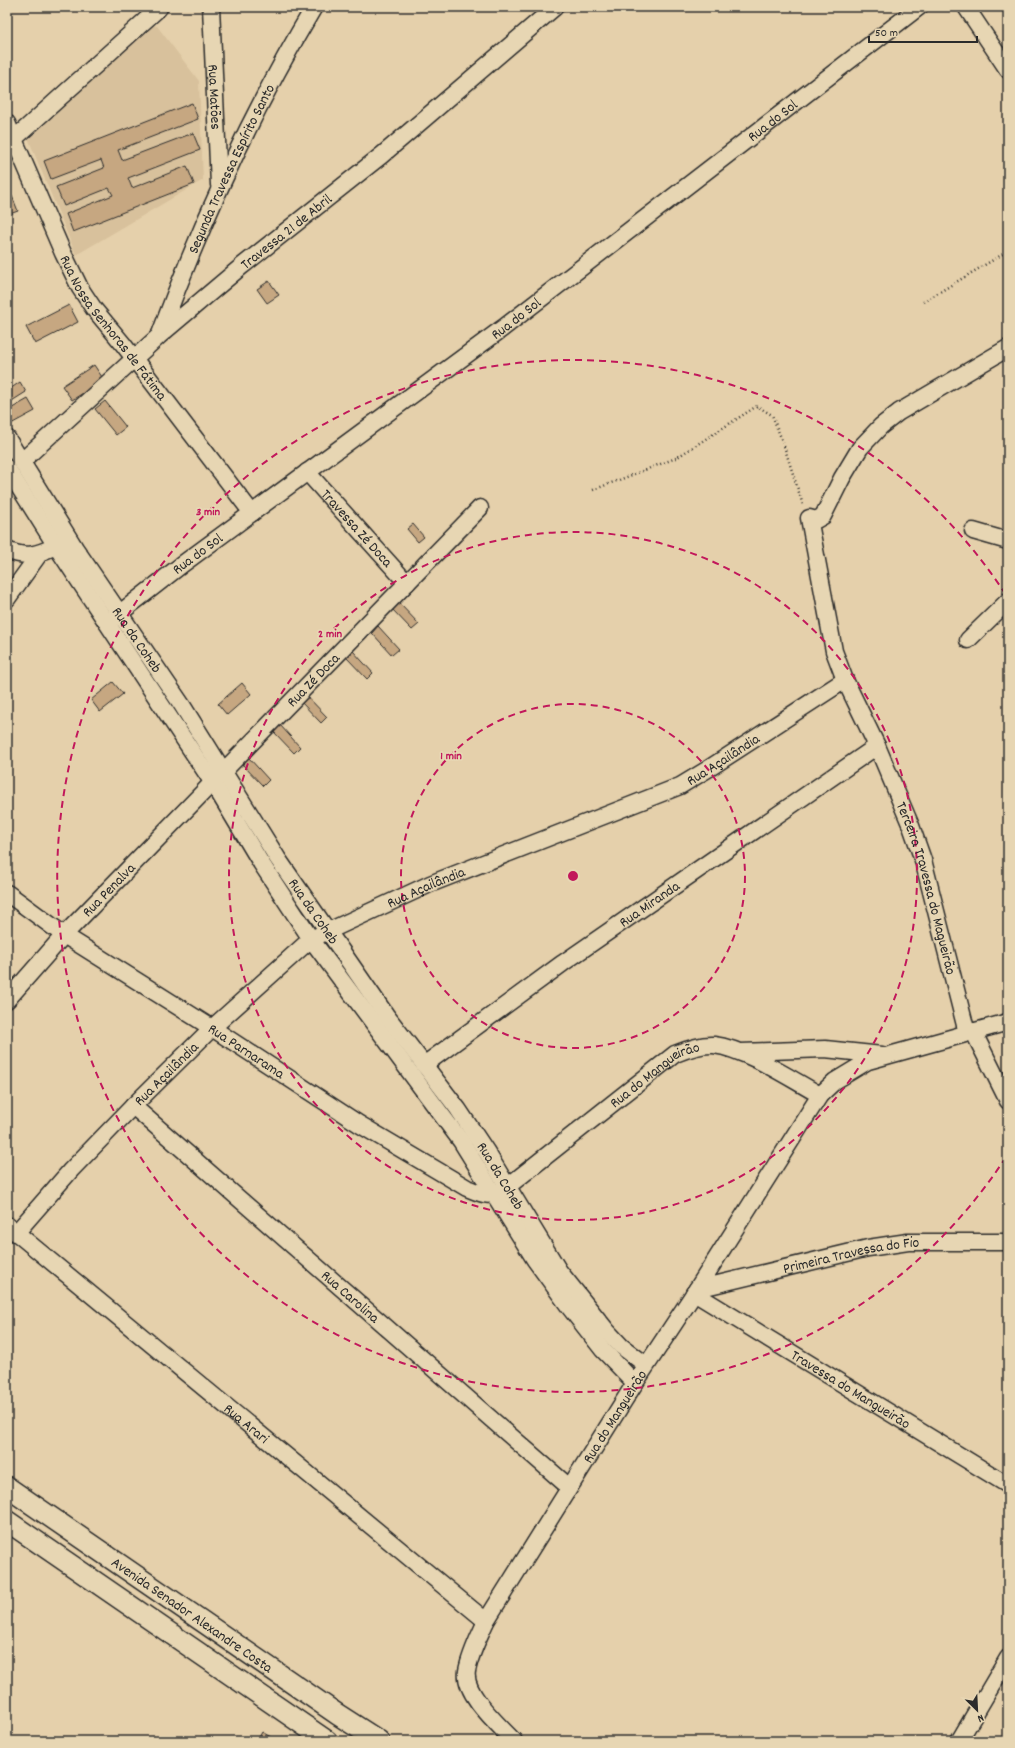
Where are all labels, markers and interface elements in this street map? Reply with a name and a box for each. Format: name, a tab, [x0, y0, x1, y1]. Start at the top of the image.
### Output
scale bar	[869, 18, 977, 44]
text: 50 m	[875, 25, 898, 42]
street label: Rua Matões	[201, 64, 225, 130]
street label: Segunda Travessa Espírito Santo	[184, 81, 282, 258]
street label: Rua do Sol	[744, 95, 804, 148]
street label: Travessa 21 de Abril	[237, 189, 338, 276]
street label: Rua Nossa Senhoras de Fátima	[53, 252, 172, 407]
street label: Rua do Sol	[487, 293, 547, 346]
street label: Travessa Zé Doca	[315, 485, 398, 574]
text: 3 min	[196, 504, 220, 521]
street label: Rua do Sol	[168, 528, 229, 581]
street label: Rua da Coheb	[105, 603, 166, 678]
text: 2 min	[318, 626, 342, 643]
street label: Rua Zé Doca	[283, 648, 347, 713]
street label: Rua Açailândia	[683, 729, 766, 792]
text: 1 min	[440, 748, 462, 765]
street label: Terceira Travessa do Magueirão	[889, 799, 961, 978]
street label: Rua Penalva	[78, 858, 142, 923]
street label: Rua Açailândia	[384, 862, 470, 915]
centre of rings	[566, 869, 580, 883]
street label: Rua da Coheb	[282, 875, 343, 950]
street label: Rua Miranda	[615, 876, 686, 934]
street label: Rua Parnarama	[203, 1019, 289, 1086]
street label: Rua Açailândia	[130, 1037, 205, 1112]
street label: Rua do Mangueirão	[606, 1037, 702, 1114]
street label: Rua da Coheb	[470, 1138, 528, 1215]
street label: Primeira Travessa do Fio	[781, 1233, 919, 1281]
street label: Rua Carolina	[315, 1266, 384, 1330]
street label: Travessa do Mangueirão	[786, 1346, 914, 1436]
street label: Rua do Mangueirão	[578, 1366, 654, 1468]
street label: Rua Arari	[218, 1399, 273, 1450]
street label: Avenida Senador Alexandre Costa	[106, 1553, 277, 1680]
north arrow	[957, 1690, 997, 1730]
text: N	[974, 1709, 986, 1726]

